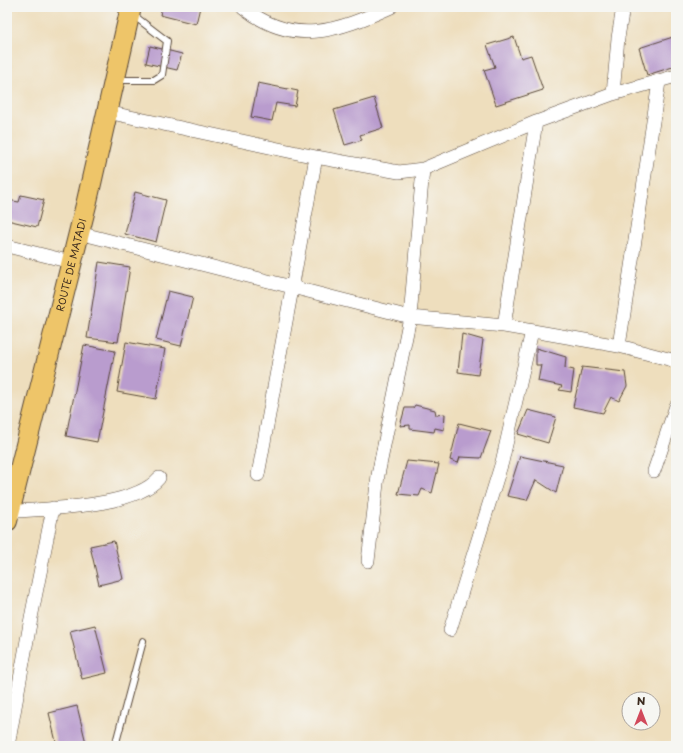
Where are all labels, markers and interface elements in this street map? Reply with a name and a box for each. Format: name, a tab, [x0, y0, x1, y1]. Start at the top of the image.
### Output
street label: ROUTE DE MATADI	[52, 217, 89, 313]
north arrow	[621, 691, 661, 731]
text: N	[637, 692, 646, 709]

